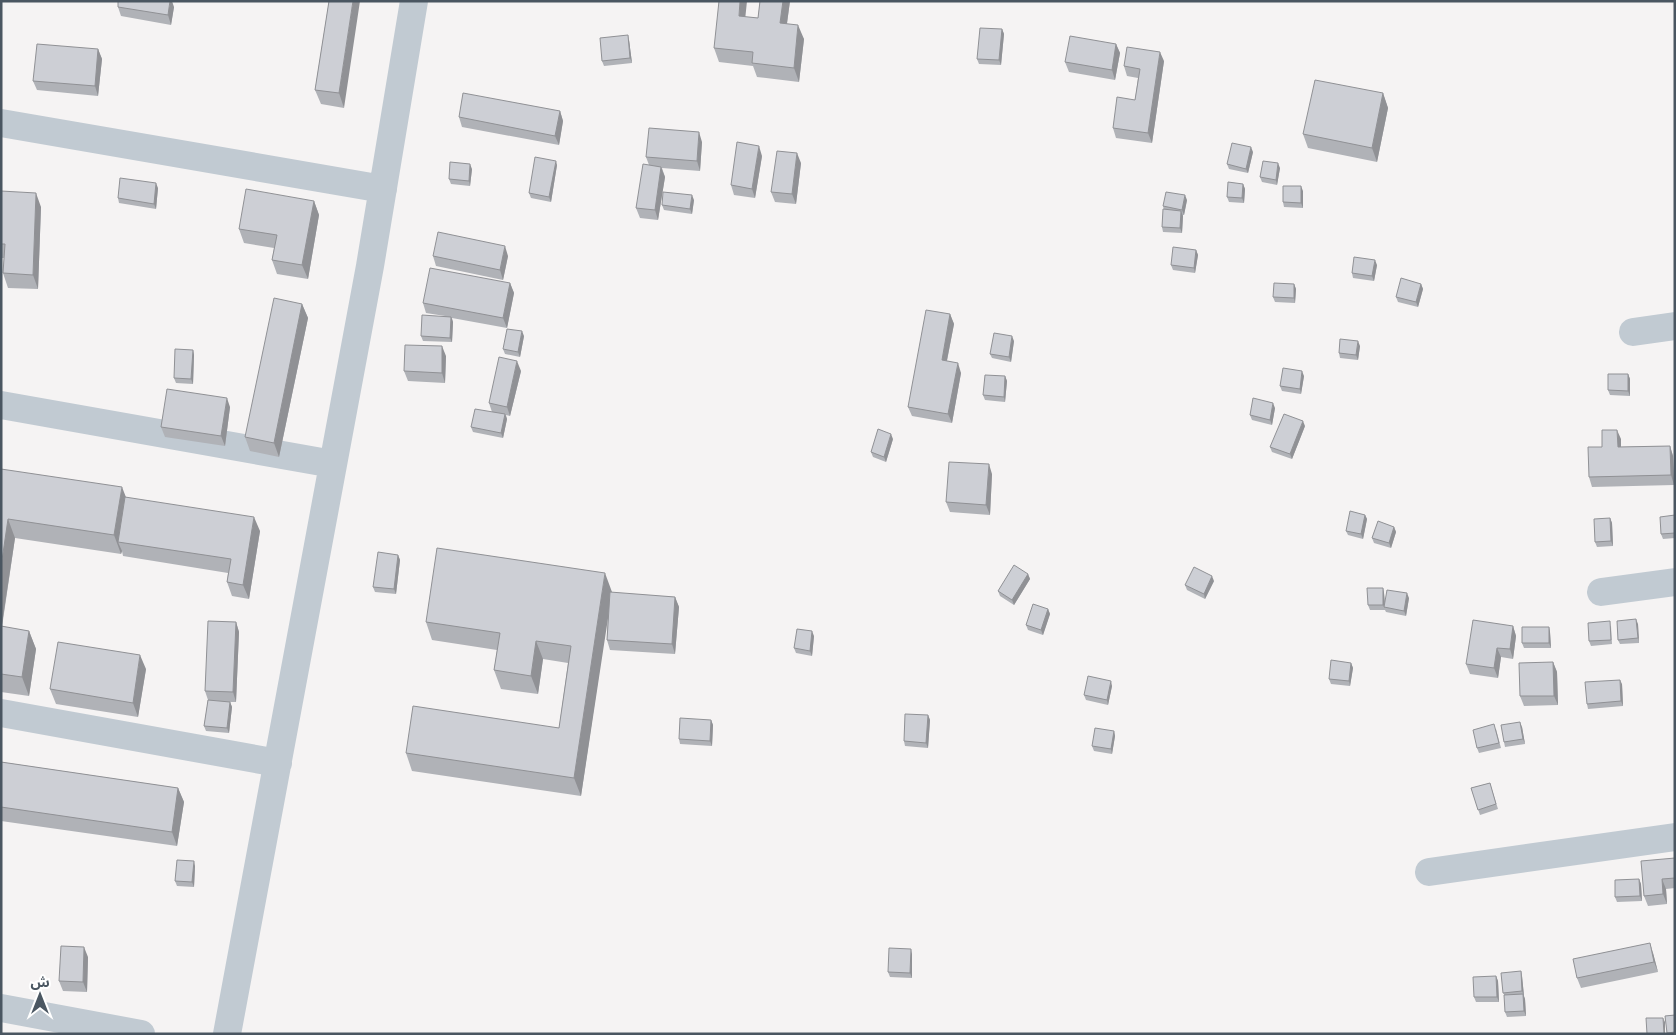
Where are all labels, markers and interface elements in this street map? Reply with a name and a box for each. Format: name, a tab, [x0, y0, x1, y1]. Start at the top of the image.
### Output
north arrow	[15, 970, 65, 1020]
text: ش	[30, 973, 50, 993]

